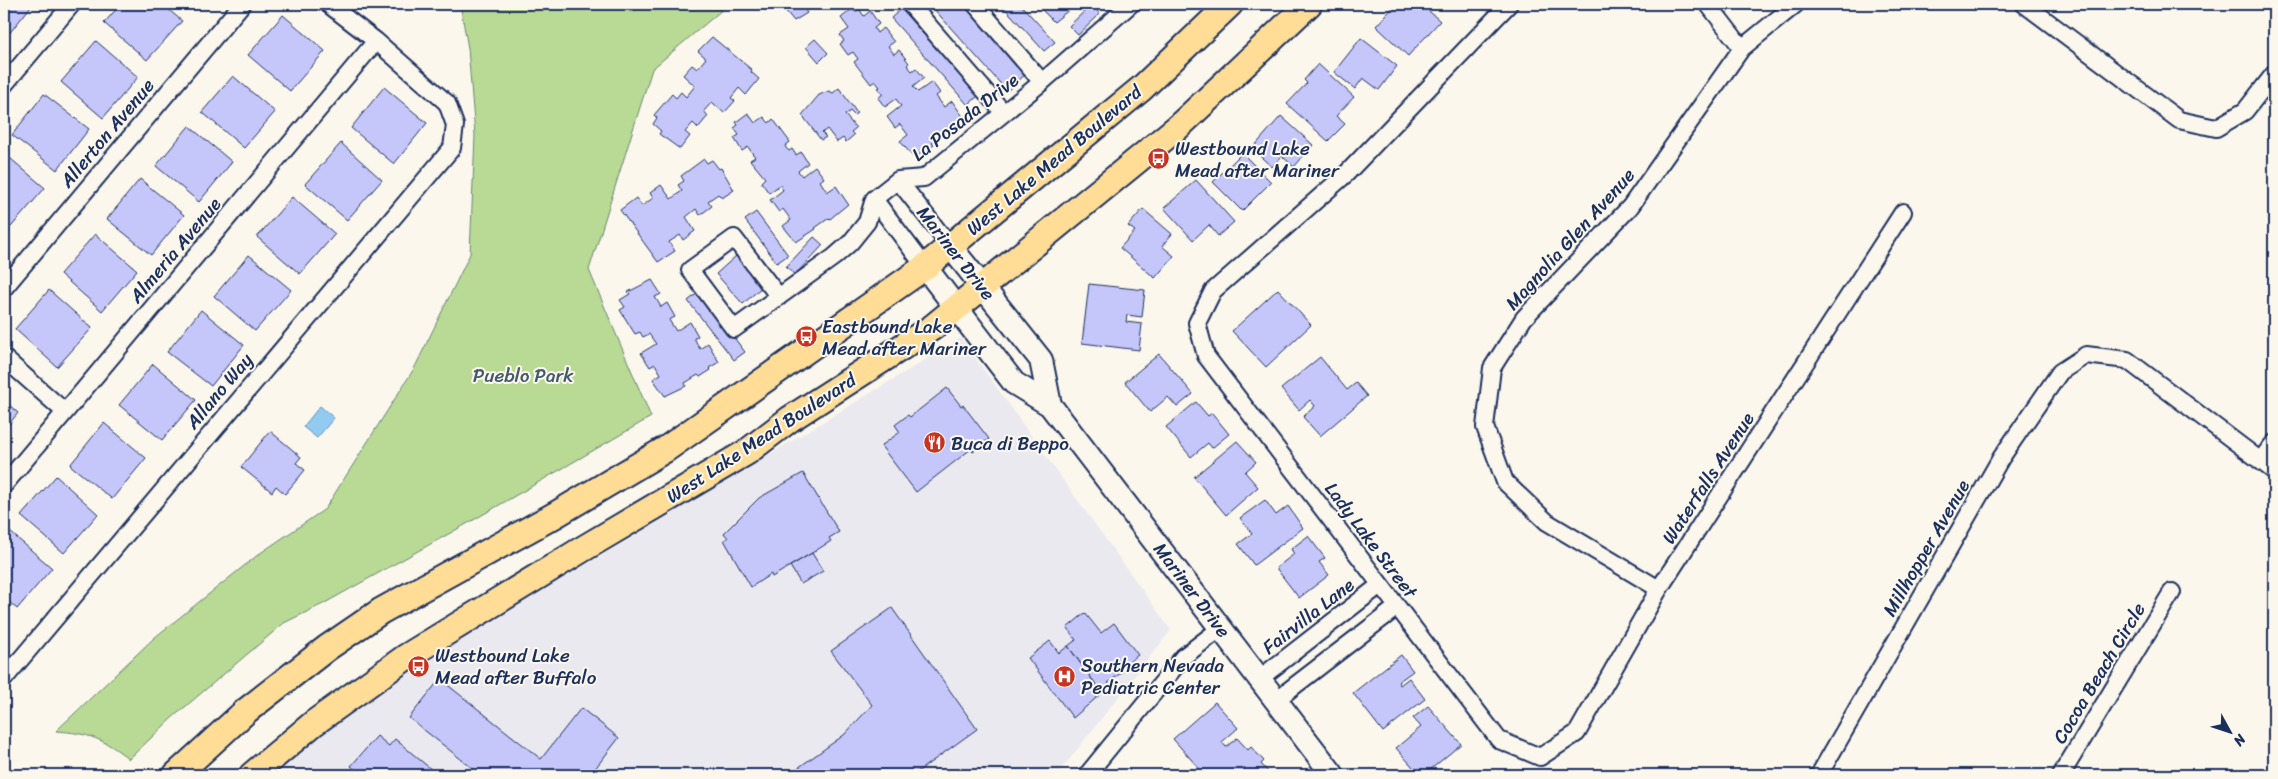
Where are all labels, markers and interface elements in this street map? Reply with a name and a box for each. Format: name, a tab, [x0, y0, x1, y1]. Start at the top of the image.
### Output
street label: La Posada Drive	[904, 64, 1026, 170]
street label: Allerton Avenue	[50, 71, 163, 196]
street label: West Lake Mead Boulevard	[959, 76, 1150, 244]
place label: Westbound Lake Mead after Mariner	[1175, 132, 1340, 187]
bus stop icon: Westbound Lake Mead after Mariner	[1147, 147, 1171, 171]
street label: Magnolia Glen Avenue	[1497, 160, 1643, 318]
street label: Almeria Avenue	[120, 189, 230, 311]
street label: Mariner Drive	[908, 198, 1004, 308]
place label: Eastbound Lake Mead after Mariner	[822, 310, 987, 365]
bus stop icon: Eastbound Lake Mead after Mariner	[794, 325, 818, 349]
street label: Allano Way	[176, 345, 261, 438]
park label: Pueblo Park	[473, 359, 574, 392]
street label: West Lake Mead Boulevard	[659, 363, 864, 512]
street label: Waterfalls Avenue	[1653, 405, 1763, 551]
place label: Buca di Beppo	[951, 427, 1069, 460]
restaurant icon: Buca di Beppo	[923, 431, 947, 455]
street label: Millhopper Avenue	[1873, 473, 1979, 623]
street label: Lady Lake Street	[1316, 475, 1427, 607]
street label: Mariner Drive	[1145, 535, 1239, 645]
street label: Fairvilla Lane	[1254, 569, 1362, 663]
street label: Cocoa Beach Circle	[2044, 596, 2154, 750]
place label: Westbound Lake Mead after Buffalo	[435, 639, 597, 694]
place label: Southern Nevada Pediatric Center	[1081, 649, 1224, 704]
bus stop icon: Westbound Lake Mead after Buffalo	[407, 654, 431, 678]
hospital icon: Southern Nevada Pediatric Center	[1053, 664, 1077, 688]
north arrow	[2206, 706, 2256, 756]
text: N	[2227, 728, 2253, 752]

